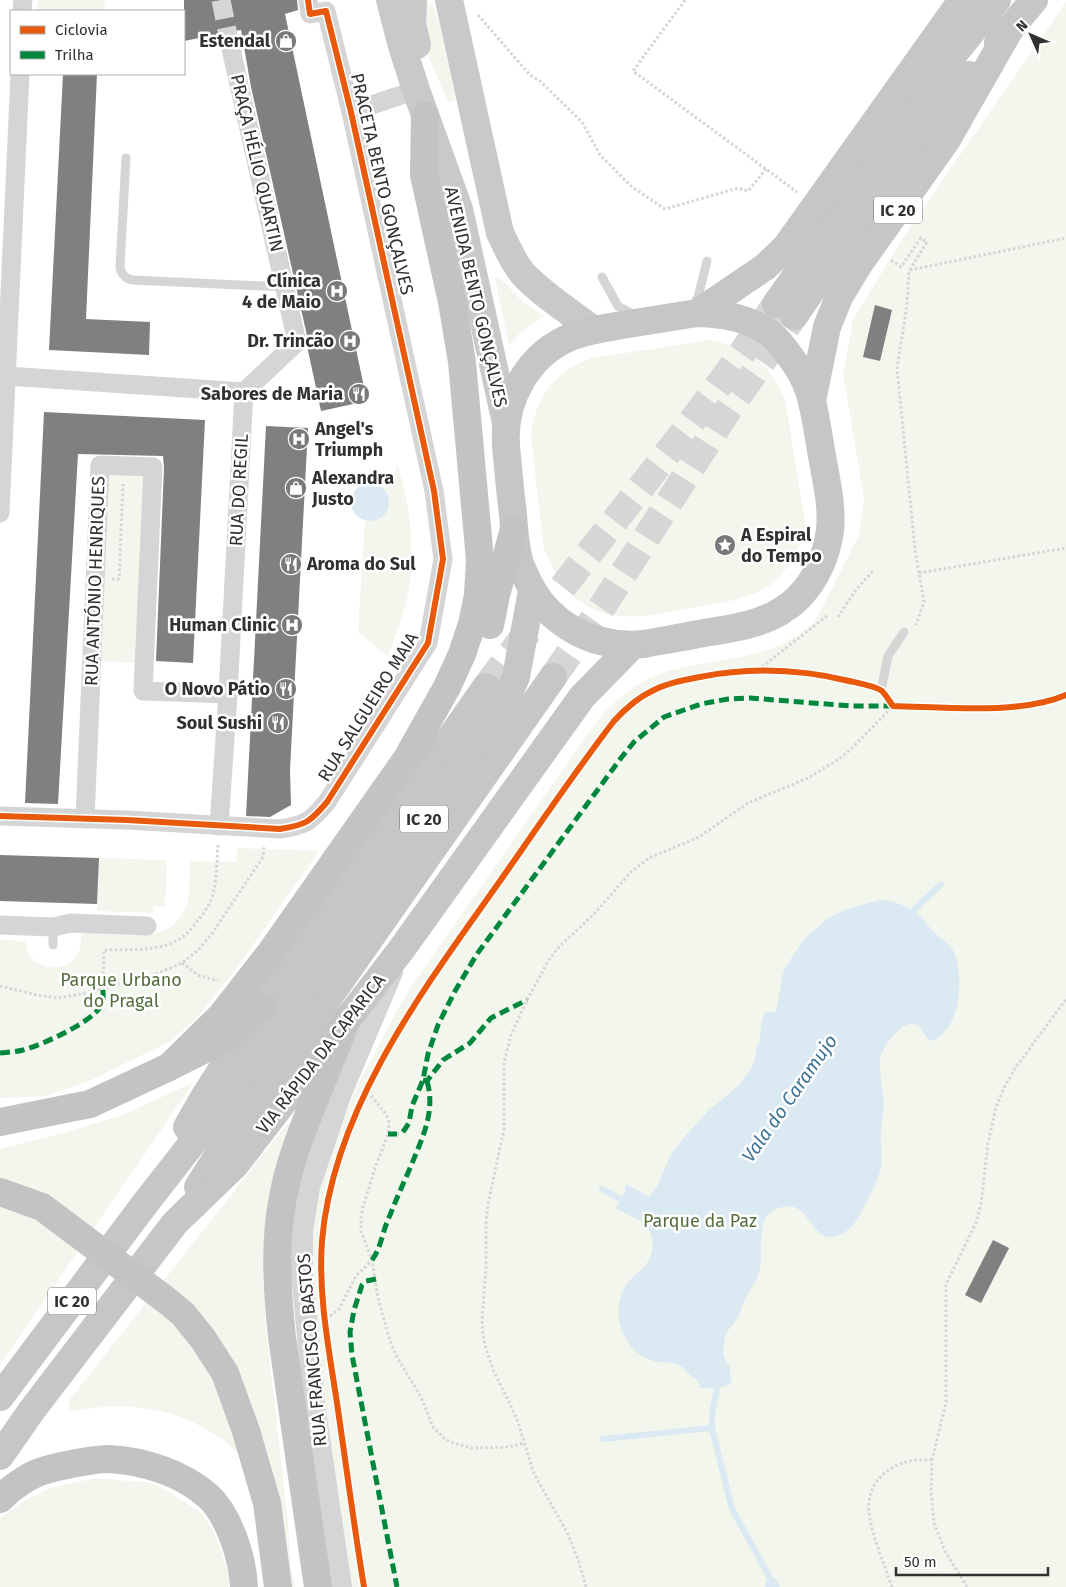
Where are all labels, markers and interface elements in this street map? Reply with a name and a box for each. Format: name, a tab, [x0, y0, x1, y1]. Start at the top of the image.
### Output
legend	[10, 10, 185, 75]
north arrow	[1006, 10, 1056, 60]
text: N	[1013, 17, 1031, 35]
text: Ciclovia	[55, 21, 108, 39]
shop icon: Estendal	[274, 29, 298, 53]
place label: Estendal	[199, 30, 271, 52]
text: Trilha	[55, 46, 94, 64]
street label: PRACETA BENTO GONÇALVES	[346, 71, 418, 297]
street label: PRAÇA HÉLIO QUARTIN	[226, 72, 289, 254]
street label: AVENIDA BENTO GONÇALVES	[440, 184, 512, 410]
road number: IC 20	[874, 196, 922, 224]
place label: Clínica 4 de Maio	[242, 270, 321, 313]
hospital icon: Clínica 4 de Maio	[325, 279, 349, 303]
hospital icon: Dr. Trincão	[338, 329, 362, 353]
place label: Dr. Trincão	[247, 330, 334, 352]
restaurant icon: Sabores de Maria	[347, 382, 371, 406]
place label: Sabores de Maria	[201, 383, 343, 405]
place label: Angel's Triumph	[314, 418, 383, 461]
hospital icon: Angel's Triumph	[287, 427, 311, 451]
street label: RUA DO REGIL	[225, 433, 253, 547]
place label: Alexandra Justo	[311, 467, 394, 510]
street label: RUA ANTÓNIO HENRIQUES	[80, 475, 110, 686]
shop icon: Alexandra Justo	[284, 476, 308, 500]
place label: A Espiral do Tempo	[740, 524, 822, 567]
place icon: A Espiral do Tempo	[713, 533, 737, 557]
restaurant icon: Aroma do Sul	[279, 552, 303, 576]
place label: Aroma do Sul	[306, 553, 416, 575]
hospital icon: Human Clinic	[280, 613, 304, 637]
place label: Human Clinic	[169, 614, 276, 636]
street label: RUA SALGUEIRO MAIA	[313, 628, 423, 786]
restaurant icon: O Novo Pátio	[274, 677, 298, 701]
place label: O Novo Pátio	[165, 678, 270, 700]
restaurant icon: Soul Sushi	[266, 711, 290, 735]
place label: Soul Sushi	[177, 712, 262, 734]
road number: IC 20	[400, 806, 448, 832]
street label: VIA RÁPIDA DA CAPARICA	[251, 968, 391, 1138]
park label: Parque Urbano do Pragal	[60, 969, 182, 1012]
water label: Vala do Caramujo	[737, 1030, 842, 1167]
park label: Parque da Paz	[643, 1210, 757, 1232]
street label: RUA FRANCISCO BASTOS	[293, 1252, 331, 1447]
road number: IC 20	[48, 1288, 96, 1314]
scale bar	[896, 1544, 1048, 1576]
text: 50 m	[904, 1553, 937, 1571]

